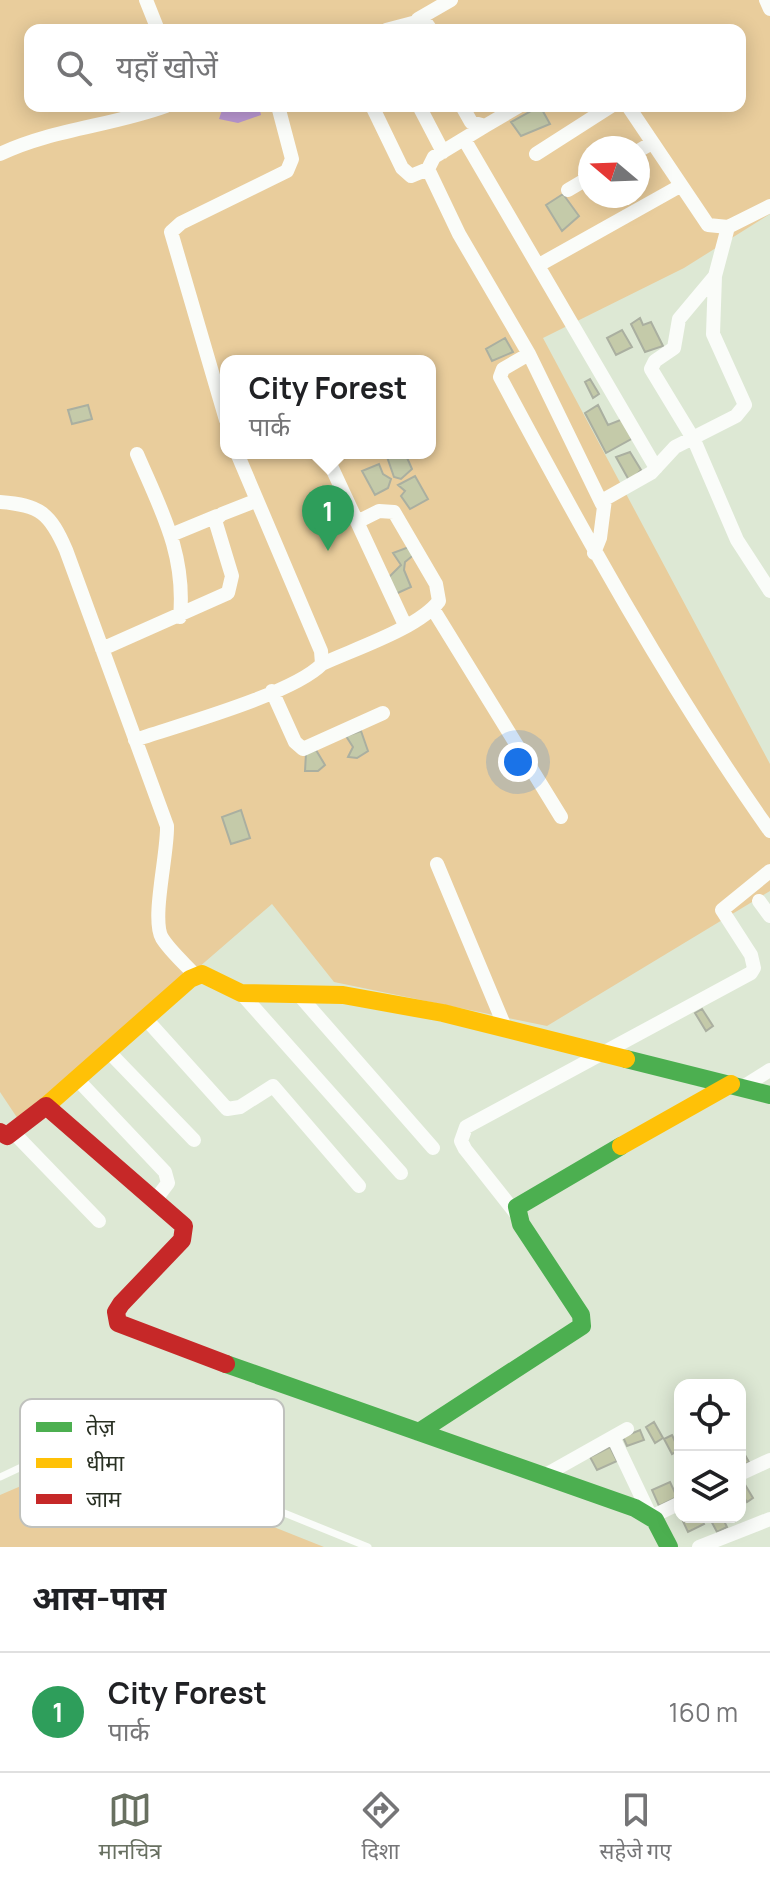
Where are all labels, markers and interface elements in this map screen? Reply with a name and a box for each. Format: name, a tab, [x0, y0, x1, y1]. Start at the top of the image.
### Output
search box	[24, 24, 746, 112]
icon: search	[52, 46, 96, 90]
text: यहाँ खोजें	[116, 46, 218, 87]
north arrow	[578, 136, 650, 208]
popup	[220, 355, 436, 459]
text: City Forest	[249, 367, 407, 408]
text: पार्क	[249, 408, 290, 444]
pin: 1	[302, 485, 354, 551]
your location	[498, 742, 538, 782]
map controls	[674, 1379, 746, 1523]
button: locate	[674, 1379, 746, 1451]
legend	[20, 1399, 284, 1527]
text: तेज़	[86, 1412, 116, 1442]
text: धीमा	[86, 1448, 124, 1478]
button: layers	[674, 1451, 746, 1523]
text: जाम	[86, 1484, 122, 1514]
text: आस-पास	[32, 1574, 166, 1620]
text: City Forest	[108, 1672, 267, 1713]
text: 1	[52, 1694, 64, 1730]
text: 160 m	[669, 1694, 738, 1730]
text: पार्क	[108, 1713, 149, 1749]
tab: मानचित्र	[99, 1788, 161, 1868]
tab: दिशा	[359, 1788, 403, 1868]
tab: सहेजे गए	[600, 1788, 671, 1868]

